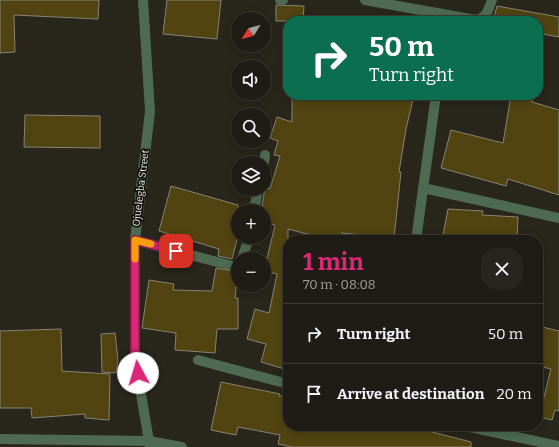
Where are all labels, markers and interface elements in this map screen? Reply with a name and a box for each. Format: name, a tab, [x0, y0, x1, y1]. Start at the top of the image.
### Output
north arrow	[231, 12, 271, 52]
map controls	[231, 12, 271, 292]
text: 50 m	[369, 30, 434, 63]
icon: right	[303, 32, 355, 84]
button: sound	[231, 60, 271, 100]
text: Turn right	[369, 64, 454, 86]
button: search	[231, 108, 271, 148]
street label: Ojuelegba Street	[130, 149, 152, 227]
button: layers	[231, 156, 271, 196]
button: +	[231, 204, 271, 244]
pin	[159, 234, 193, 268]
icon: arrive	[165, 240, 187, 262]
text: 1 min	[303, 248, 364, 276]
button: close	[481, 248, 523, 290]
button: −	[231, 252, 271, 292]
text: 70 m · 08:08	[303, 277, 376, 292]
icon: right	[303, 323, 325, 345]
text: Turn right	[337, 325, 410, 343]
text: 50 m	[488, 325, 523, 343]
position arrow	[117, 352, 159, 394]
icon: arrive	[303, 383, 325, 405]
text: Arrive at destination	[337, 385, 484, 403]
text: 20 m	[496, 385, 531, 403]

